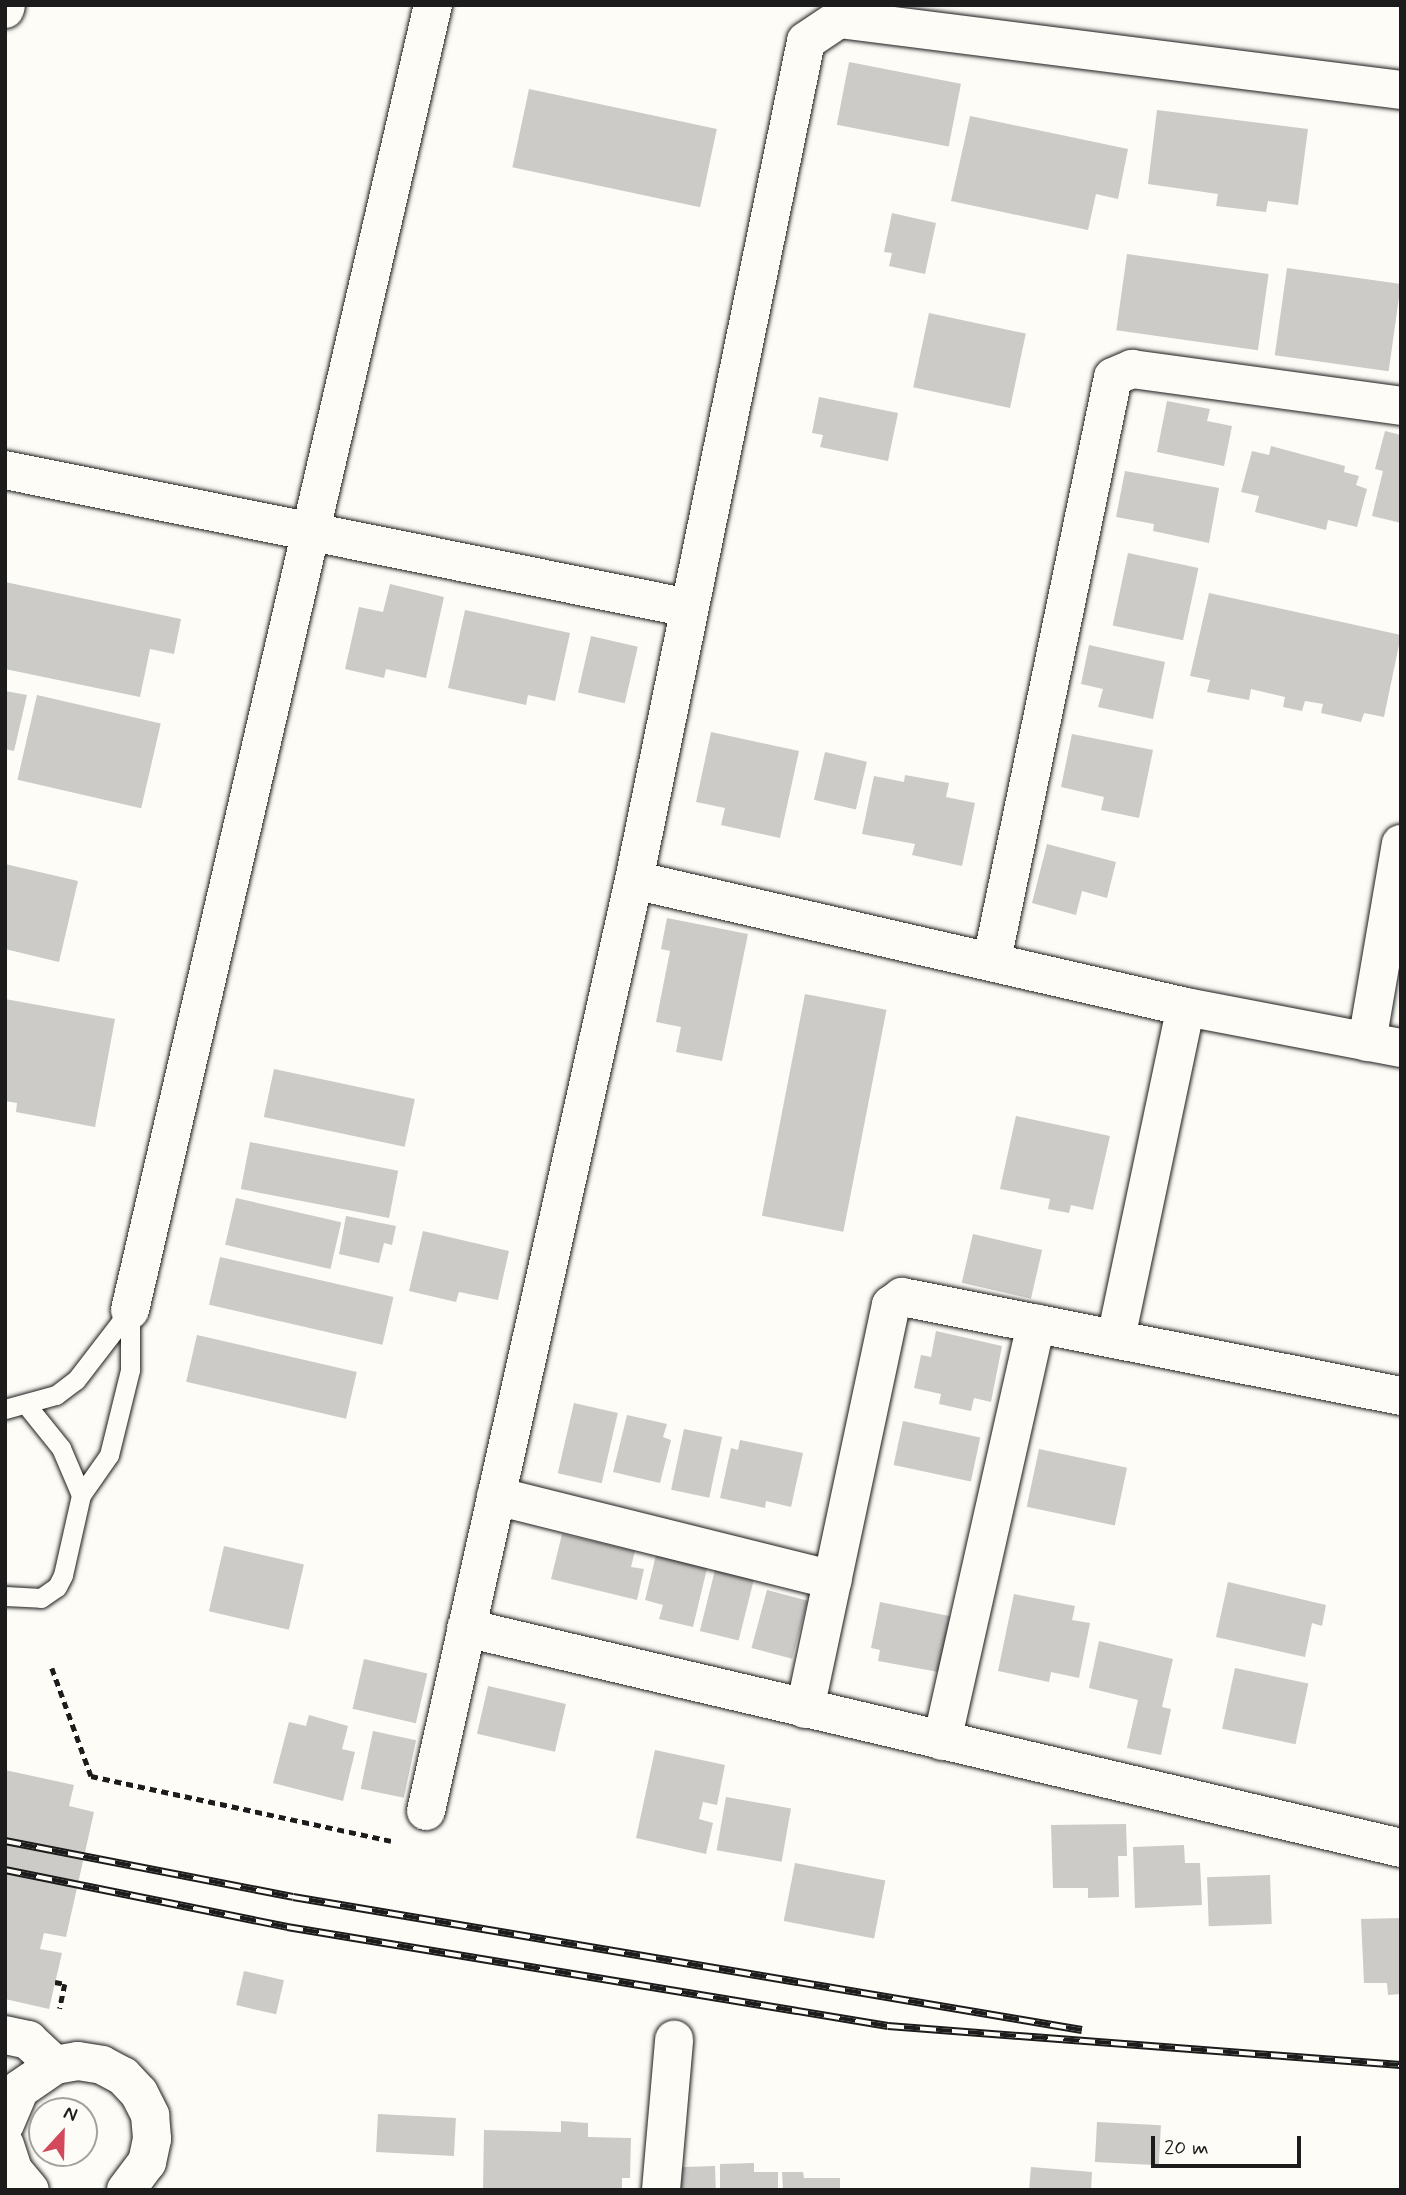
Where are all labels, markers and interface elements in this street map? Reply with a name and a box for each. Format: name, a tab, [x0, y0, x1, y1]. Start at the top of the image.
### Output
north arrow	[28, 2097, 98, 2167]
text: N	[60, 2100, 81, 2128]
scale bar	[1154, 2122, 1304, 2166]
text: 20 m	[1164, 2134, 1209, 2162]

